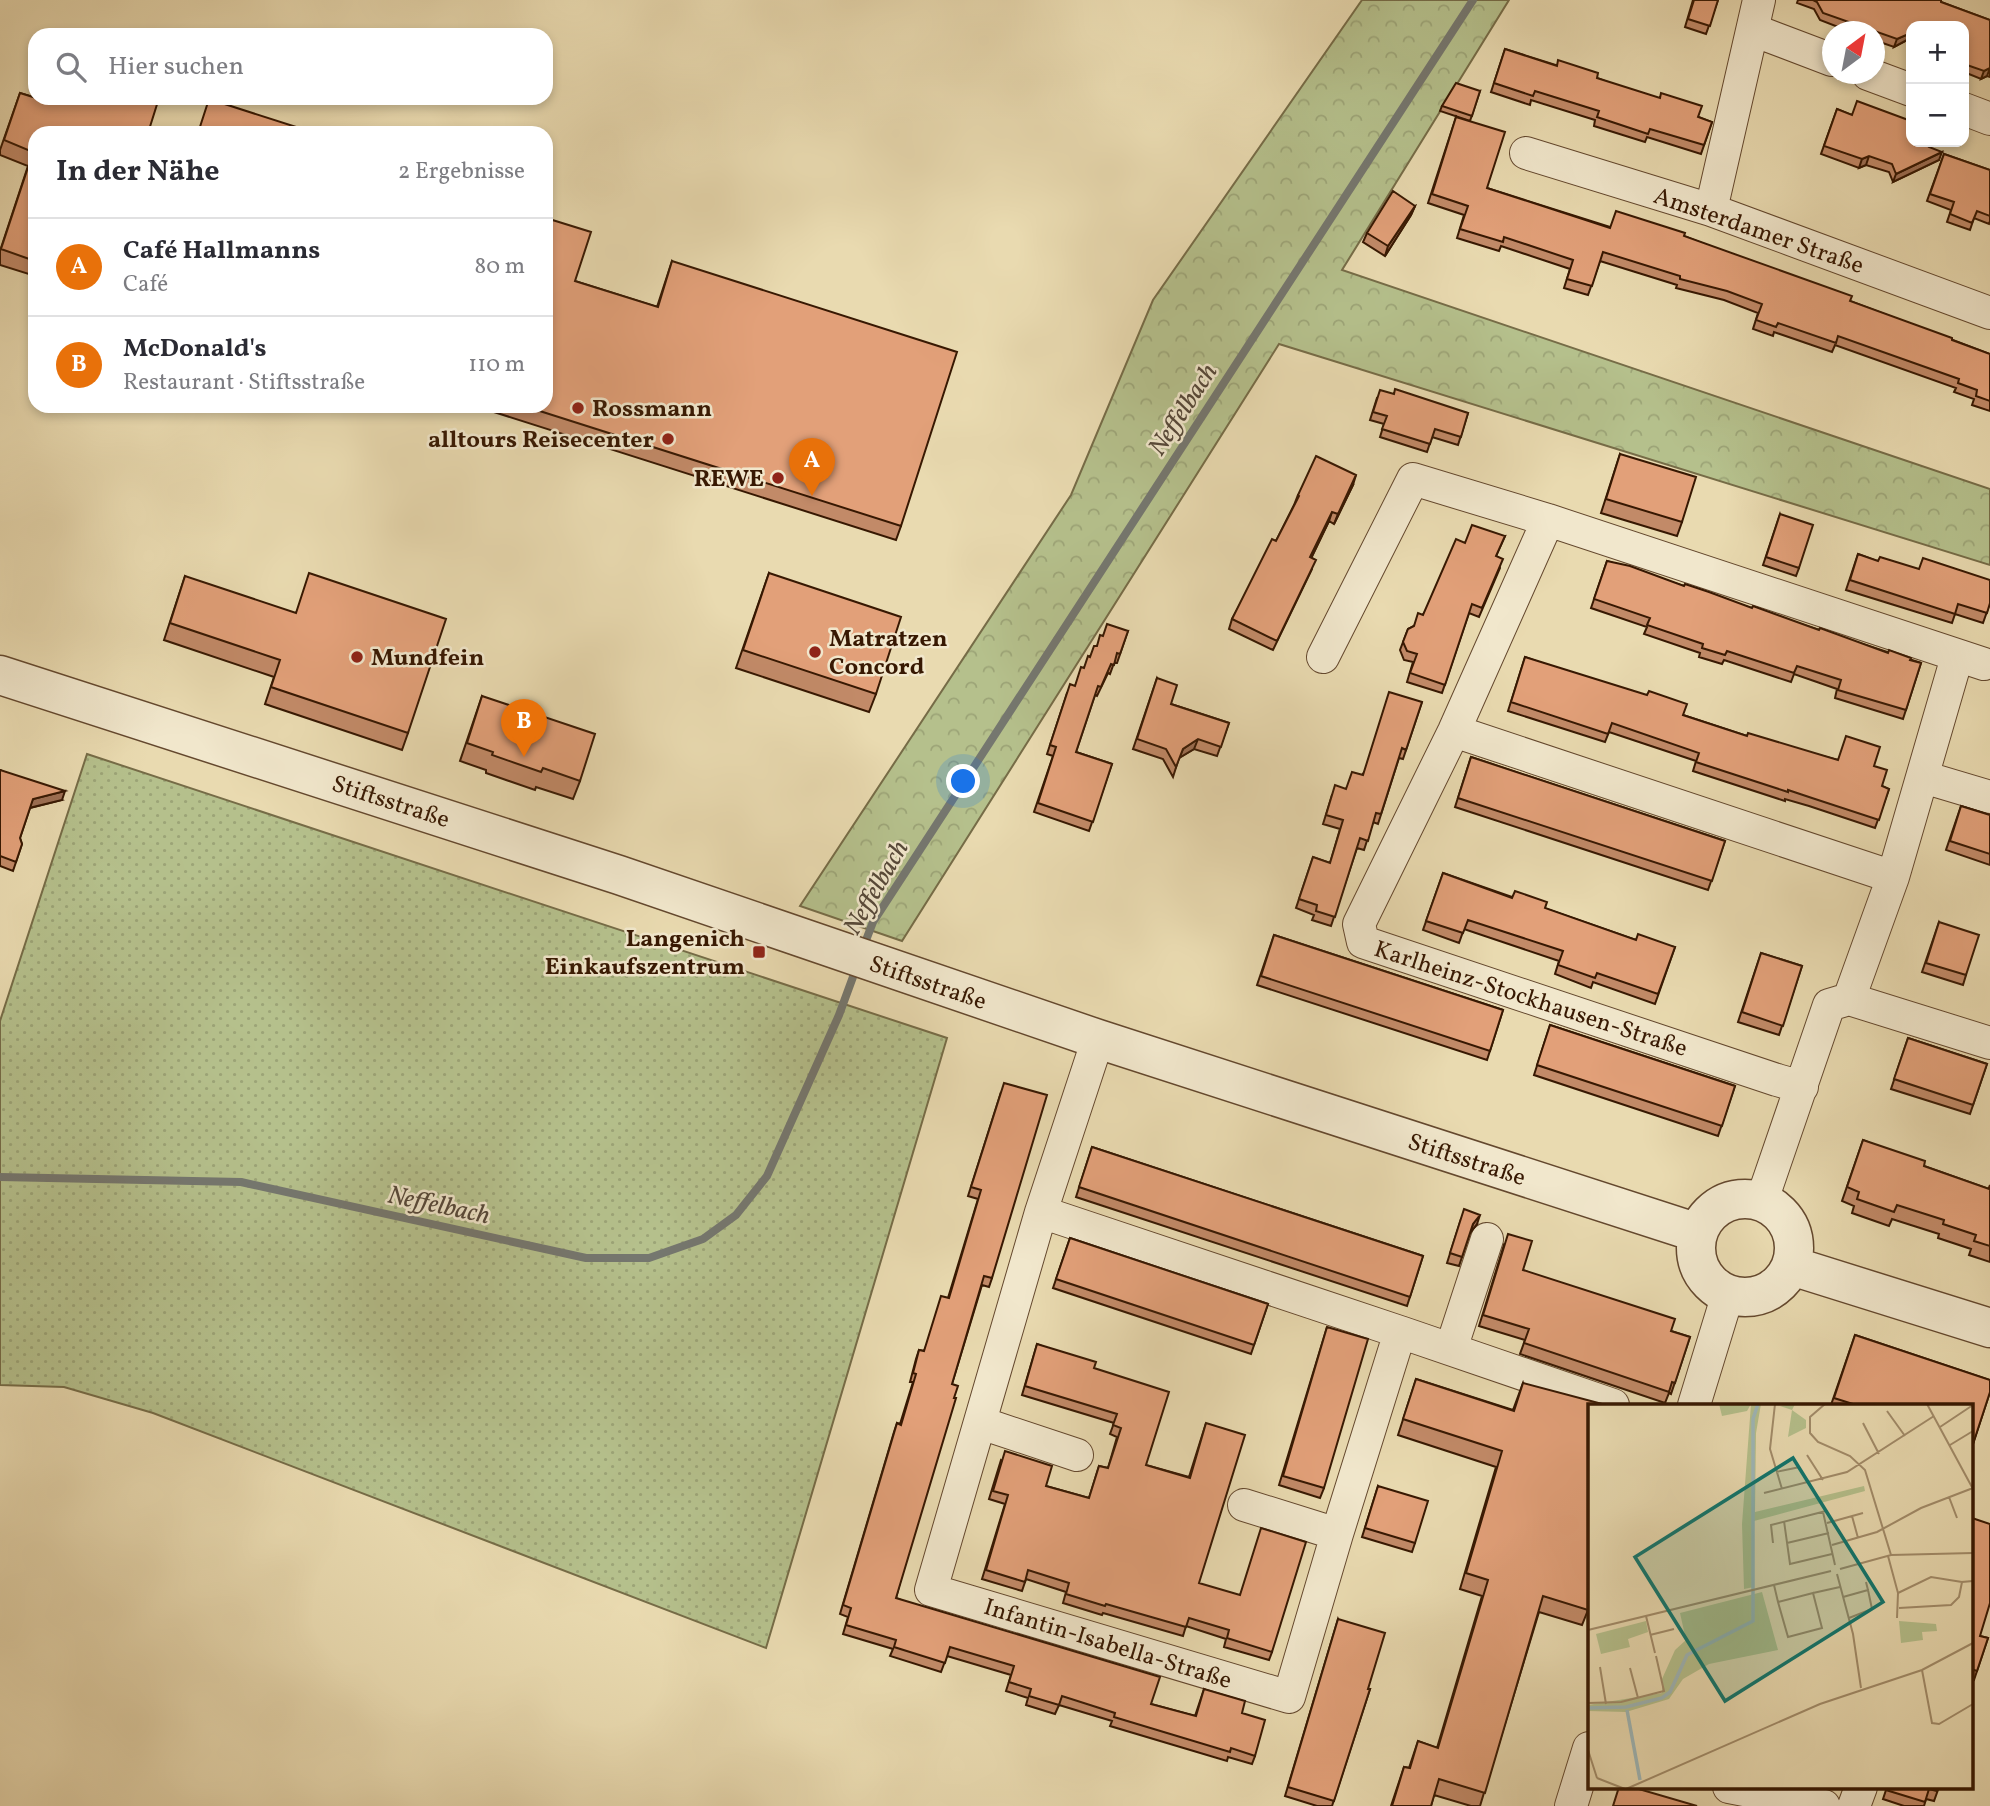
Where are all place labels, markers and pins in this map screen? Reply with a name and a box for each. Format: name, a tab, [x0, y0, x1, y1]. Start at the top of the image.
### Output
place label: Rossmann	[592, 393, 712, 427]
marker: Rossmann	[570, 400, 586, 416]
place label: alltours Reisecenter	[428, 424, 654, 458]
marker: alltours Reisecenter	[660, 431, 676, 447]
pin: A	[789, 438, 835, 496]
place label: REWE	[694, 463, 764, 497]
marker: REWE	[770, 470, 786, 486]
place label: Matratzen Concord	[829, 623, 948, 685]
place label: Mundfein	[371, 642, 485, 676]
marker: Matratzen Concord	[807, 644, 823, 660]
marker: Mundfein	[349, 649, 365, 665]
pin: B	[501, 699, 547, 757]
place label: Langenich Einkaufszentrum	[545, 923, 745, 985]
marker: Langenich Einkaufszentrum	[751, 944, 767, 960]

